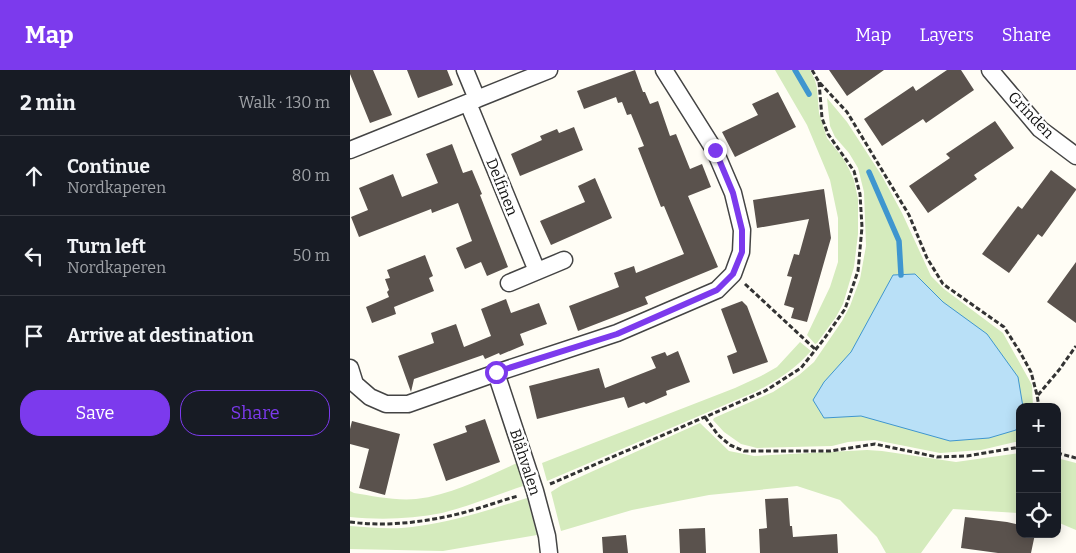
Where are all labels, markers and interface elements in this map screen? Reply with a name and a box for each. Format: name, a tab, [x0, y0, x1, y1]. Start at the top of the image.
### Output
text: Map	[25, 21, 74, 49]
text: Map	[855, 24, 891, 46]
text: Layers	[919, 24, 974, 46]
text: Share	[1002, 24, 1051, 46]
street label: Grinden	[1004, 88, 1058, 142]
text: 2 min	[20, 90, 76, 116]
text: Walk · 130 m	[238, 93, 330, 112]
route end	[704, 139, 727, 162]
text: Continue	[67, 155, 150, 178]
street label: Delfinen	[482, 156, 522, 219]
icon: ahead	[20, 162, 48, 190]
text: 80 m	[292, 166, 330, 185]
text: Nordkaperen	[67, 178, 166, 197]
text: Turn left	[67, 235, 146, 258]
icon: left	[20, 242, 48, 270]
text: 50 m	[293, 246, 330, 265]
text: Nordkaperen	[67, 258, 166, 277]
icon: arrive	[20, 322, 48, 350]
text: Arrive at destination	[67, 324, 254, 347]
route start	[485, 361, 508, 384]
button: Save	[20, 390, 170, 436]
button: Share	[180, 390, 330, 436]
map controls	[1016, 403, 1061, 538]
button: +	[1016, 403, 1061, 448]
street label: Blåhvalen	[506, 427, 544, 498]
button: −	[1016, 448, 1061, 493]
button: locate	[1016, 493, 1061, 538]

